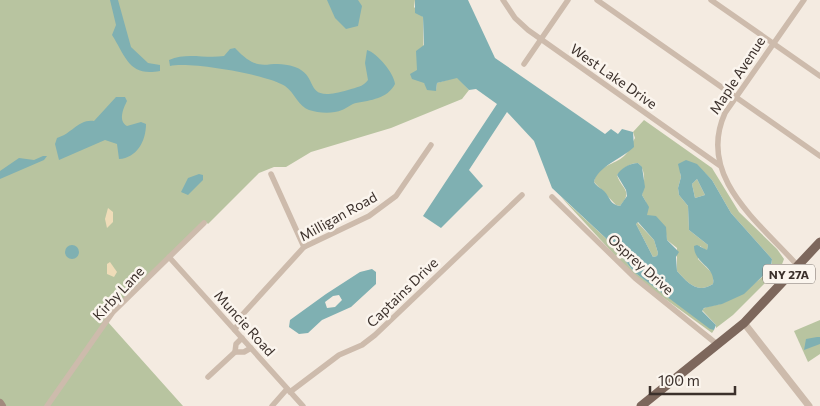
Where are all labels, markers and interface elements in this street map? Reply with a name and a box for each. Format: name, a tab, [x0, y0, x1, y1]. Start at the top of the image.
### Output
street label: Maple Avenue	[706, 33, 768, 117]
street label: West Lake Drive	[567, 40, 661, 112]
street label: Milligan Road	[296, 188, 380, 244]
street label: Osprey Drive	[605, 230, 677, 298]
street label: Captains Drive	[363, 254, 441, 330]
street label: Kirby Lane	[89, 263, 147, 323]
road number: NY 27A	[763, 264, 815, 284]
street label: Muncie Road	[211, 287, 279, 359]
scale bar	[650, 364, 735, 396]
text: 100 m	[658, 371, 700, 389]

